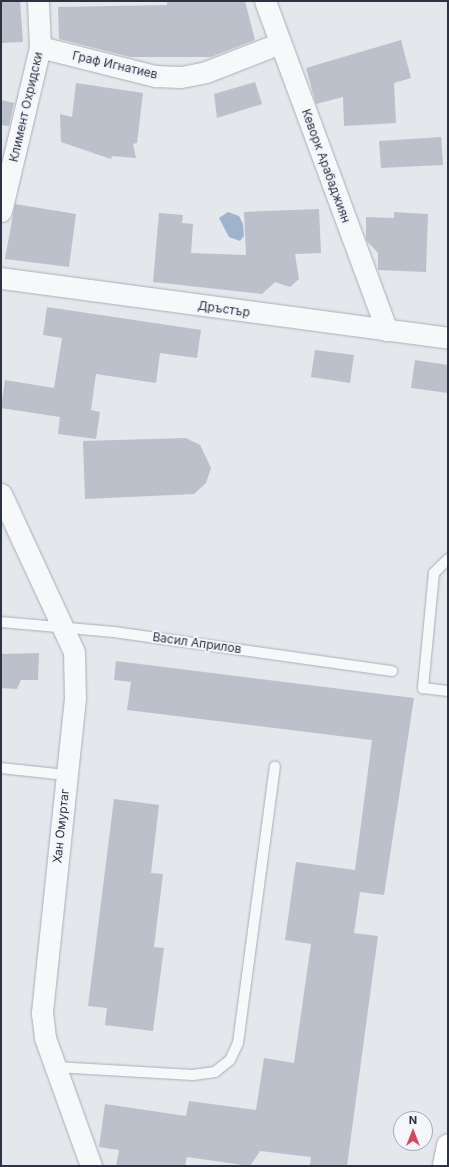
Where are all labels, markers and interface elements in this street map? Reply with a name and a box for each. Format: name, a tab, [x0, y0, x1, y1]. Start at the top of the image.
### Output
street label: Граф Игнатиев	[71, 48, 159, 82]
street label: Климент Охридски	[6, 51, 46, 163]
street label: Кеворк Арабаджиян	[299, 107, 353, 225]
street label: Дръстър	[197, 298, 251, 320]
street label: Васил Априлов	[152, 630, 242, 656]
street label: Хан Омуртаг	[50, 788, 72, 864]
north arrow	[393, 1111, 433, 1151]
text: N	[409, 1113, 417, 1127]

